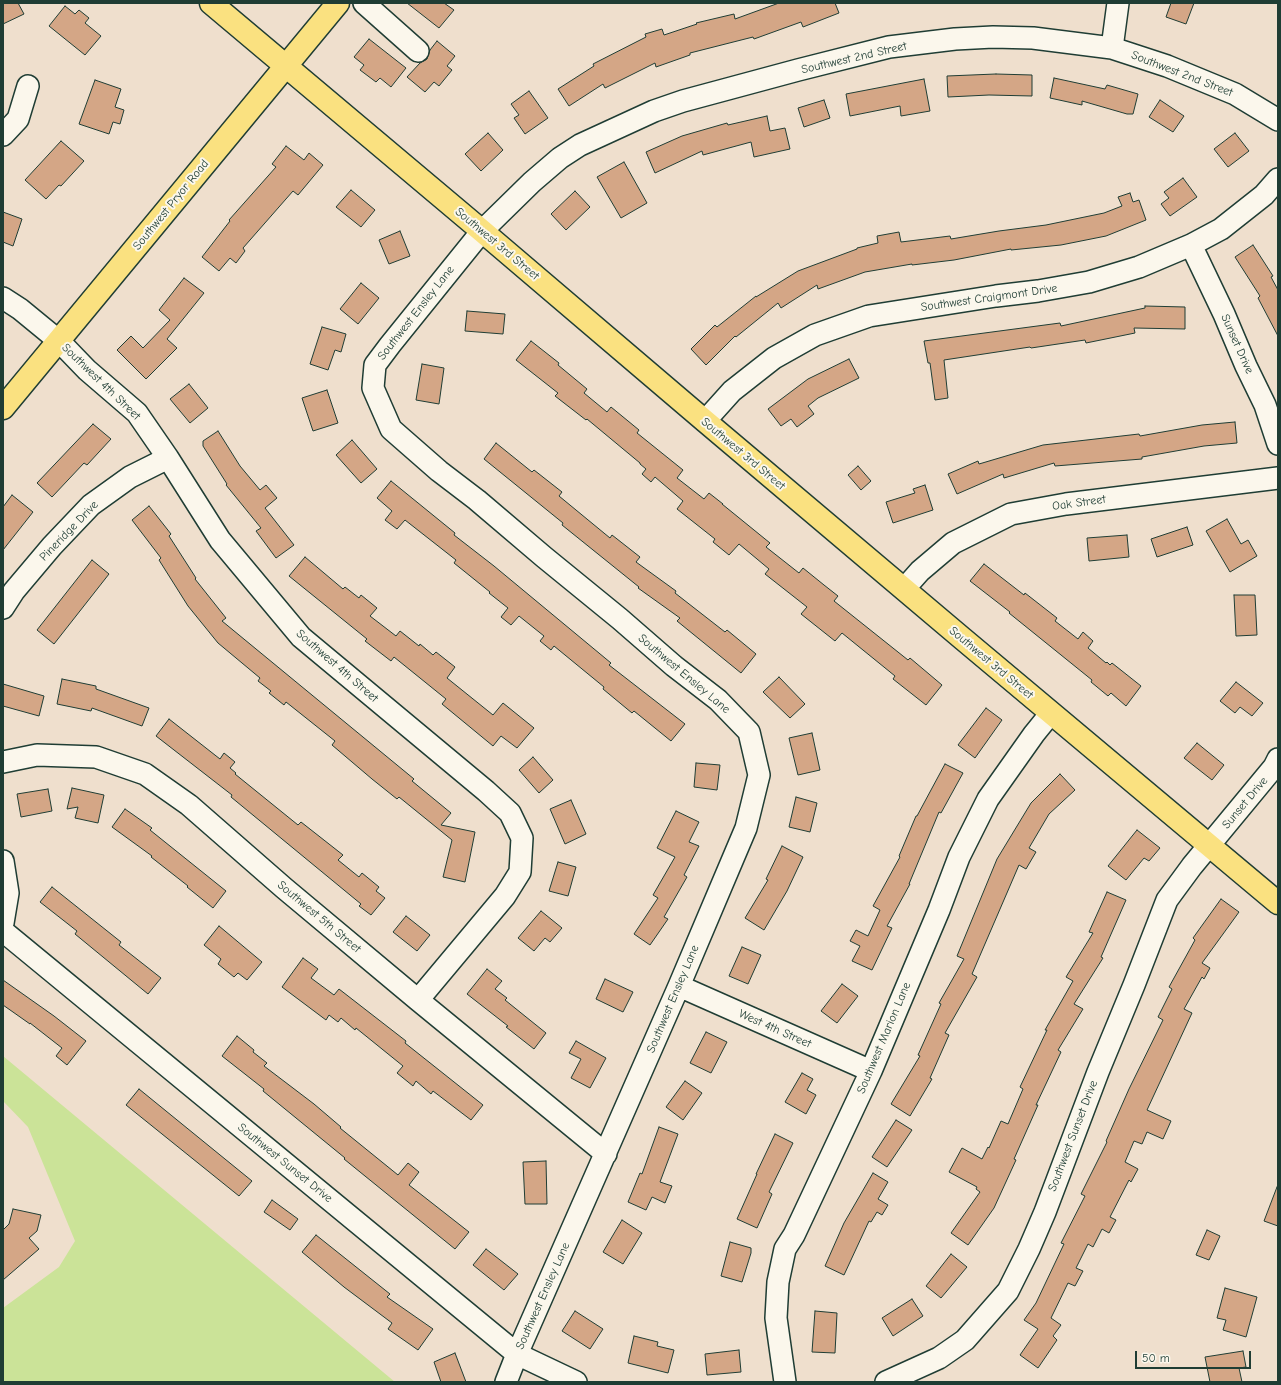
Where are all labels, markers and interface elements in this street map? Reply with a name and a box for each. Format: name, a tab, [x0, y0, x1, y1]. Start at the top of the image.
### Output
street label: Southwest 2nd Street	[800, 39, 908, 77]
street label: Southwest 2nd Street	[1129, 48, 1235, 100]
street label: Southwest Pryor Road	[130, 157, 212, 253]
street label: Southwest 3rd Street	[452, 205, 542, 283]
street label: Southwest Ensley Lane	[375, 263, 457, 363]
street label: Southwest Craigmont Drive	[920, 281, 1058, 315]
street label: Sunset Drive	[1217, 312, 1257, 376]
street label: Southwest 4th Street	[59, 341, 143, 423]
street label: Southwest 3rd Street	[698, 415, 788, 493]
street label: Oak Street	[1051, 492, 1107, 514]
street label: Pineridge Drive	[37, 498, 101, 564]
street label: Southwest 3rd Street	[946, 624, 1036, 702]
street label: Southwest 4th Street	[293, 626, 381, 706]
street label: Southwest Ensley Lane	[635, 631, 733, 717]
street label: Sunset Drive	[1219, 774, 1271, 832]
street label: Southwest 5th Street	[274, 878, 364, 956]
street label: Southwest Ensley Lane	[644, 943, 702, 1055]
street label: Southwest Marion Lane	[854, 980, 914, 1096]
street label: West 4th Street	[737, 1007, 813, 1051]
street label: Southwest Sunset Drive	[1045, 1078, 1101, 1194]
street label: Southwest Sunset Drive	[235, 1120, 335, 1206]
street label: Southwest Ensley Lane	[513, 1240, 573, 1352]
scale bar	[1137, 1343, 1253, 1369]
text: 50 m	[1142, 1351, 1170, 1365]

